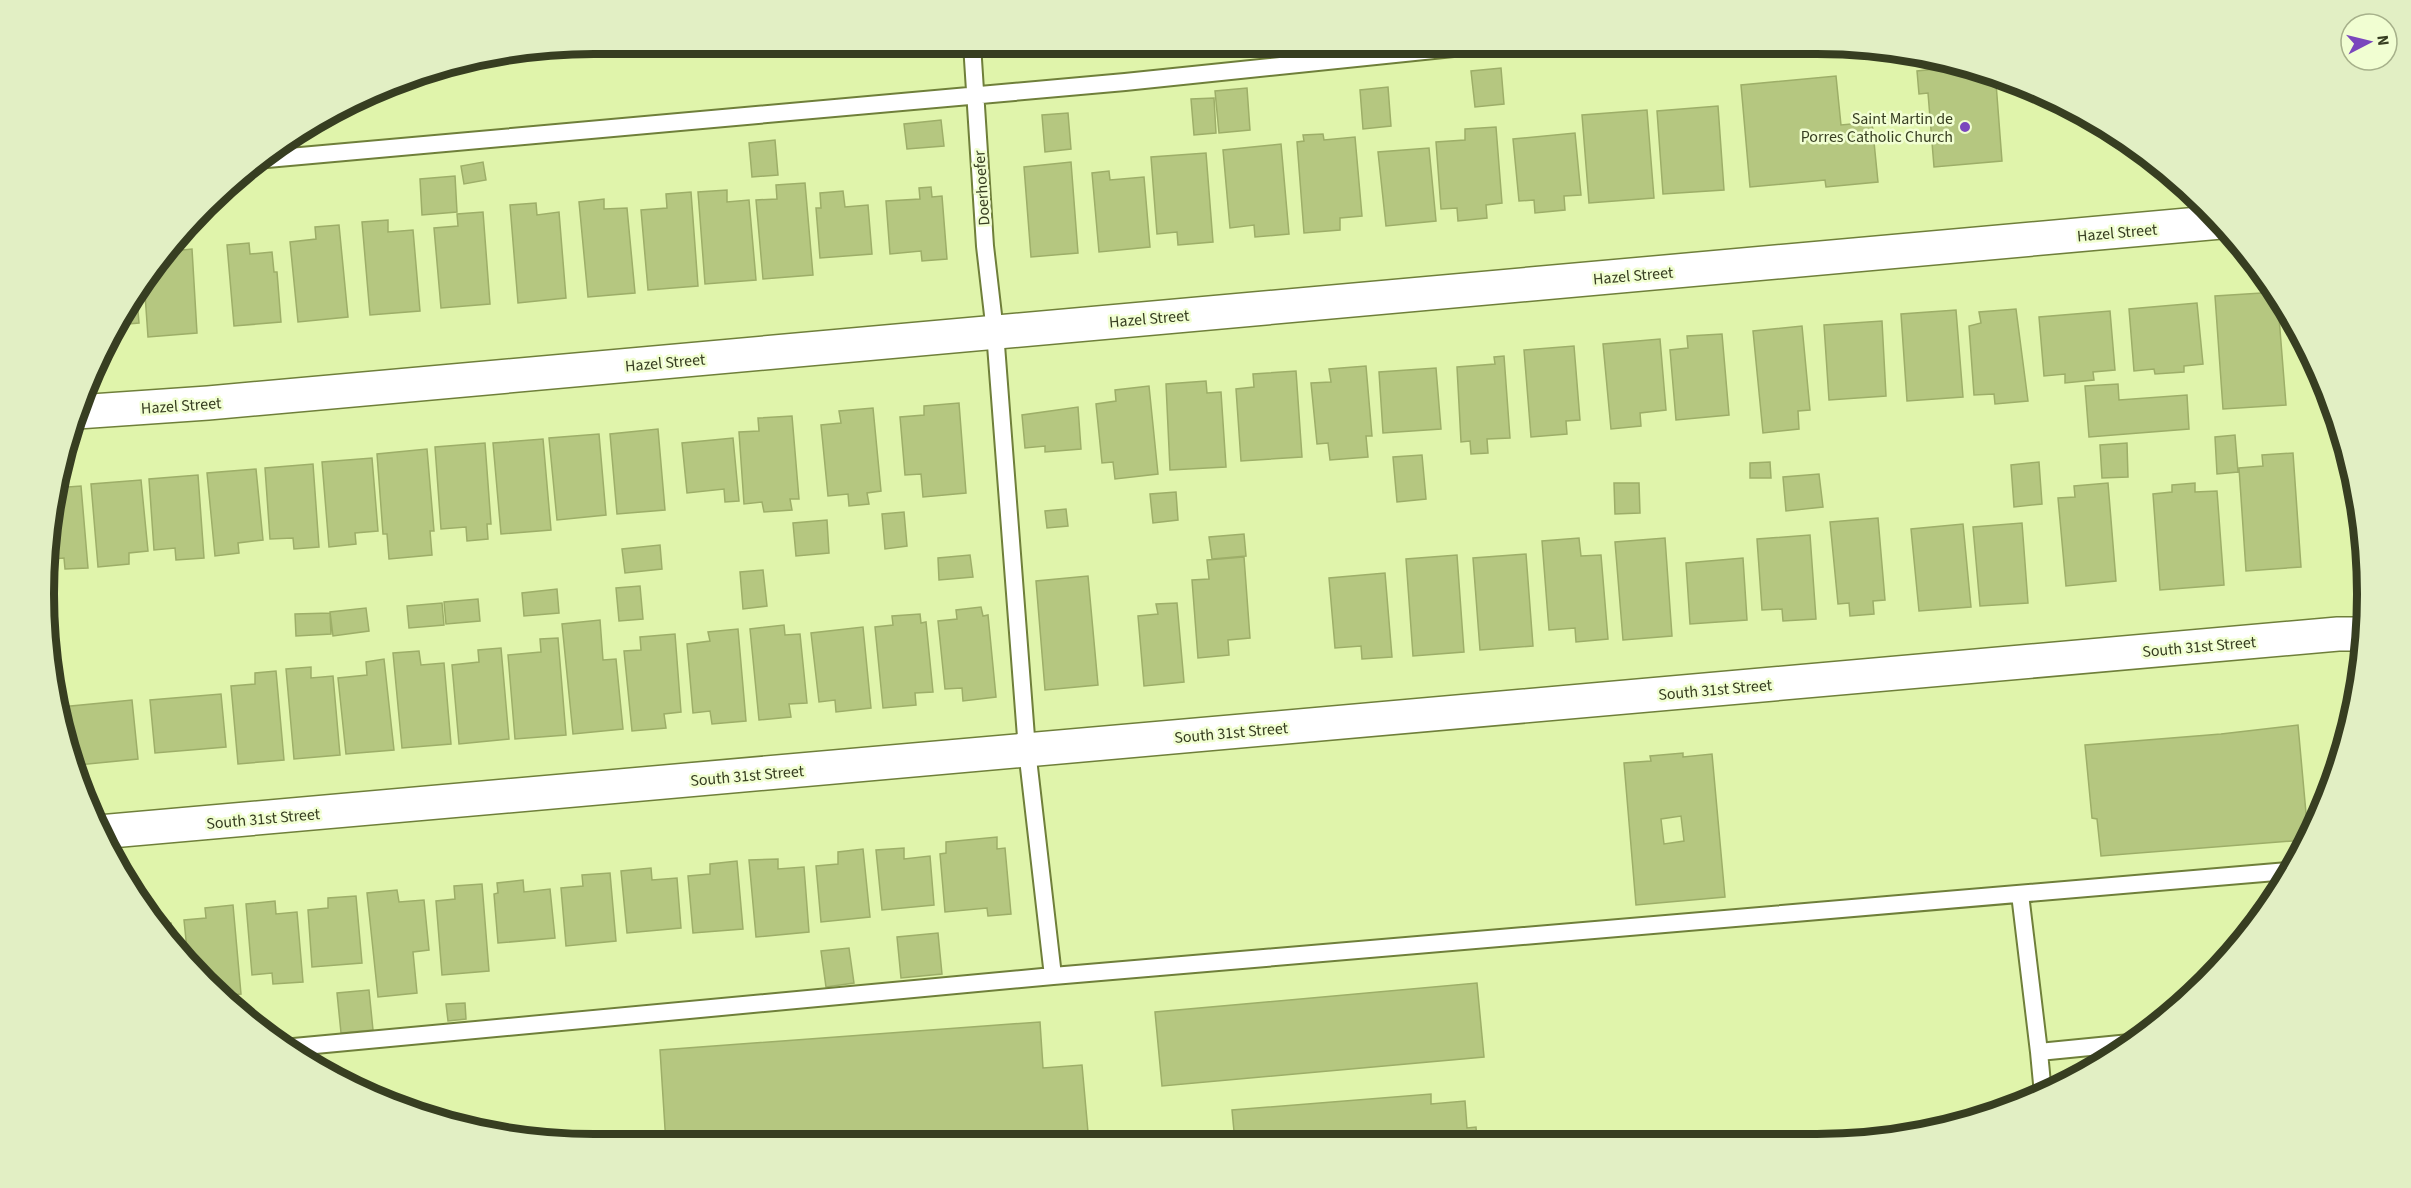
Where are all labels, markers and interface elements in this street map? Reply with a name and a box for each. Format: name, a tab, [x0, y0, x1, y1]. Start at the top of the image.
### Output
north arrow	[2339, 12, 2399, 72]
text: N	[2371, 34, 2394, 47]
place label: Saint Martin de Porres Catholic Church	[1801, 108, 1953, 148]
marker: Saint Martin de Porres Catholic Church	[1958, 120, 1972, 134]
street label: Doerhoefer	[968, 149, 996, 226]
street label: Hazel Street	[2076, 218, 2159, 247]
street label: Hazel Street	[1592, 261, 1675, 290]
street label: Hazel Street	[1108, 304, 1191, 333]
street label: Hazel Street	[624, 348, 707, 377]
street label: Hazel Street	[140, 392, 223, 420]
street label: South 31st Street	[2141, 631, 2258, 663]
street label: South 31st Street	[1657, 674, 1774, 706]
street label: South 31st Street	[1173, 717, 1290, 749]
street label: South 31st Street	[689, 760, 806, 792]
street label: South 31st Street	[205, 803, 322, 835]

